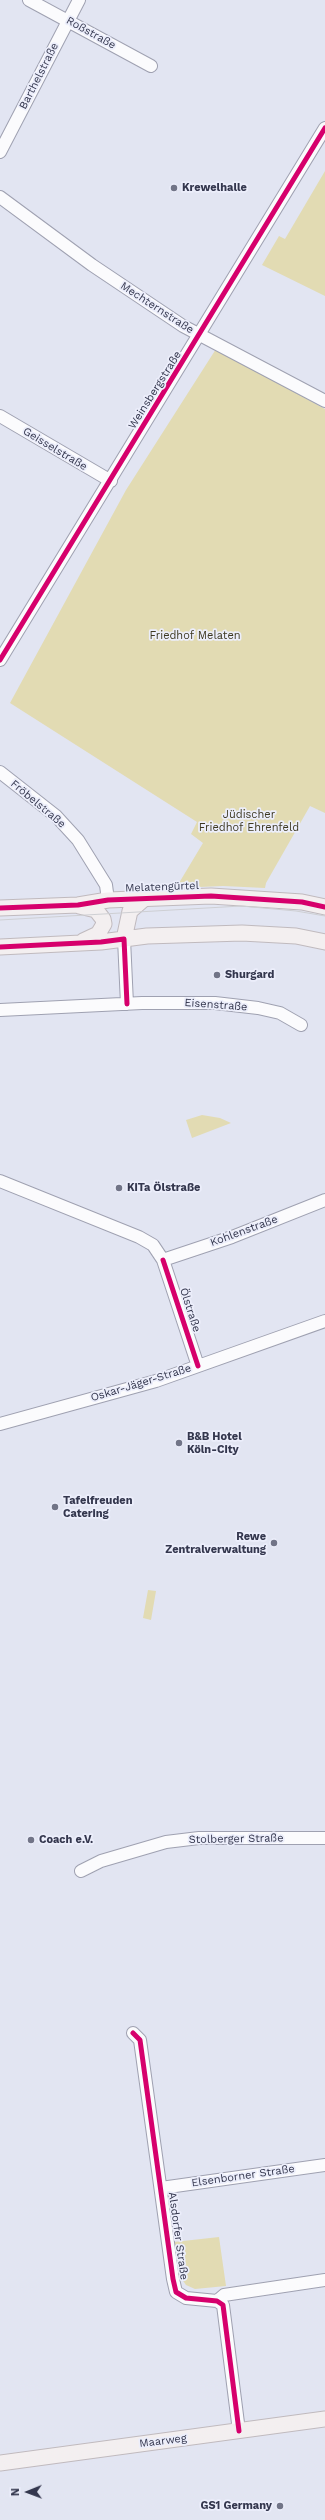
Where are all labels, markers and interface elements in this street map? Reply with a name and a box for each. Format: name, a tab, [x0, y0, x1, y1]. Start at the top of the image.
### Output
street label: Roßstraße	[64, 14, 118, 52]
street label: Barthelstraße	[17, 41, 61, 111]
place label: Krewelhalle	[182, 181, 247, 195]
marker: Krewelhalle	[169, 183, 179, 193]
street label: Mechternstraße	[118, 279, 196, 337]
street label: Weinsbergstraße	[126, 349, 184, 431]
street label: Geisselstraße	[20, 425, 90, 473]
park label: Friedhof Melaten	[149, 629, 241, 643]
street label: Fröbelstraße	[8, 777, 68, 831]
park label: Jüdischer Friedhof Ehrenfeld	[199, 808, 299, 834]
street label: Melatengürtel	[125, 879, 199, 895]
place label: Shurgard	[225, 968, 274, 982]
marker: Shurgard	[212, 970, 222, 980]
street label: Eisenstraße	[184, 996, 248, 1014]
place label: KiTa Ölstraße	[127, 1181, 200, 1195]
marker: KiTa Ölstraße	[114, 1183, 124, 1193]
street label: Kohlenstraße	[208, 1213, 280, 1249]
street label: Ölstraße	[177, 1286, 203, 1334]
street label: Oskar-Jäger-Straße	[89, 1361, 193, 1405]
place label: B&B Hotel Köln-City	[187, 1430, 242, 1456]
marker: B&B Hotel Köln-City	[174, 1438, 184, 1448]
place label: Tafelfreuden Catering	[63, 1494, 133, 1520]
marker: Tafelfreuden Catering	[50, 1502, 60, 1512]
place label: Rewe Zentralverwaltung	[165, 1530, 266, 1556]
marker: Rewe Zentralverwaltung	[269, 1538, 279, 1548]
street label: Stolberger Straße	[188, 1832, 284, 1846]
place label: Coach e.V.	[39, 1833, 93, 1847]
marker: Coach e.V.	[26, 1835, 36, 1845]
street label: Elsenborner Straße	[191, 2162, 295, 2190]
street label: Alsdorfer Straße	[165, 2191, 191, 2281]
street label: Maarweg	[139, 2432, 187, 2450]
north arrow	[8, 2472, 48, 2512]
text: N	[9, 2488, 22, 2496]
place label: GS1 Germany	[201, 2499, 272, 2513]
marker: GS1 Germany	[275, 2501, 285, 2511]

